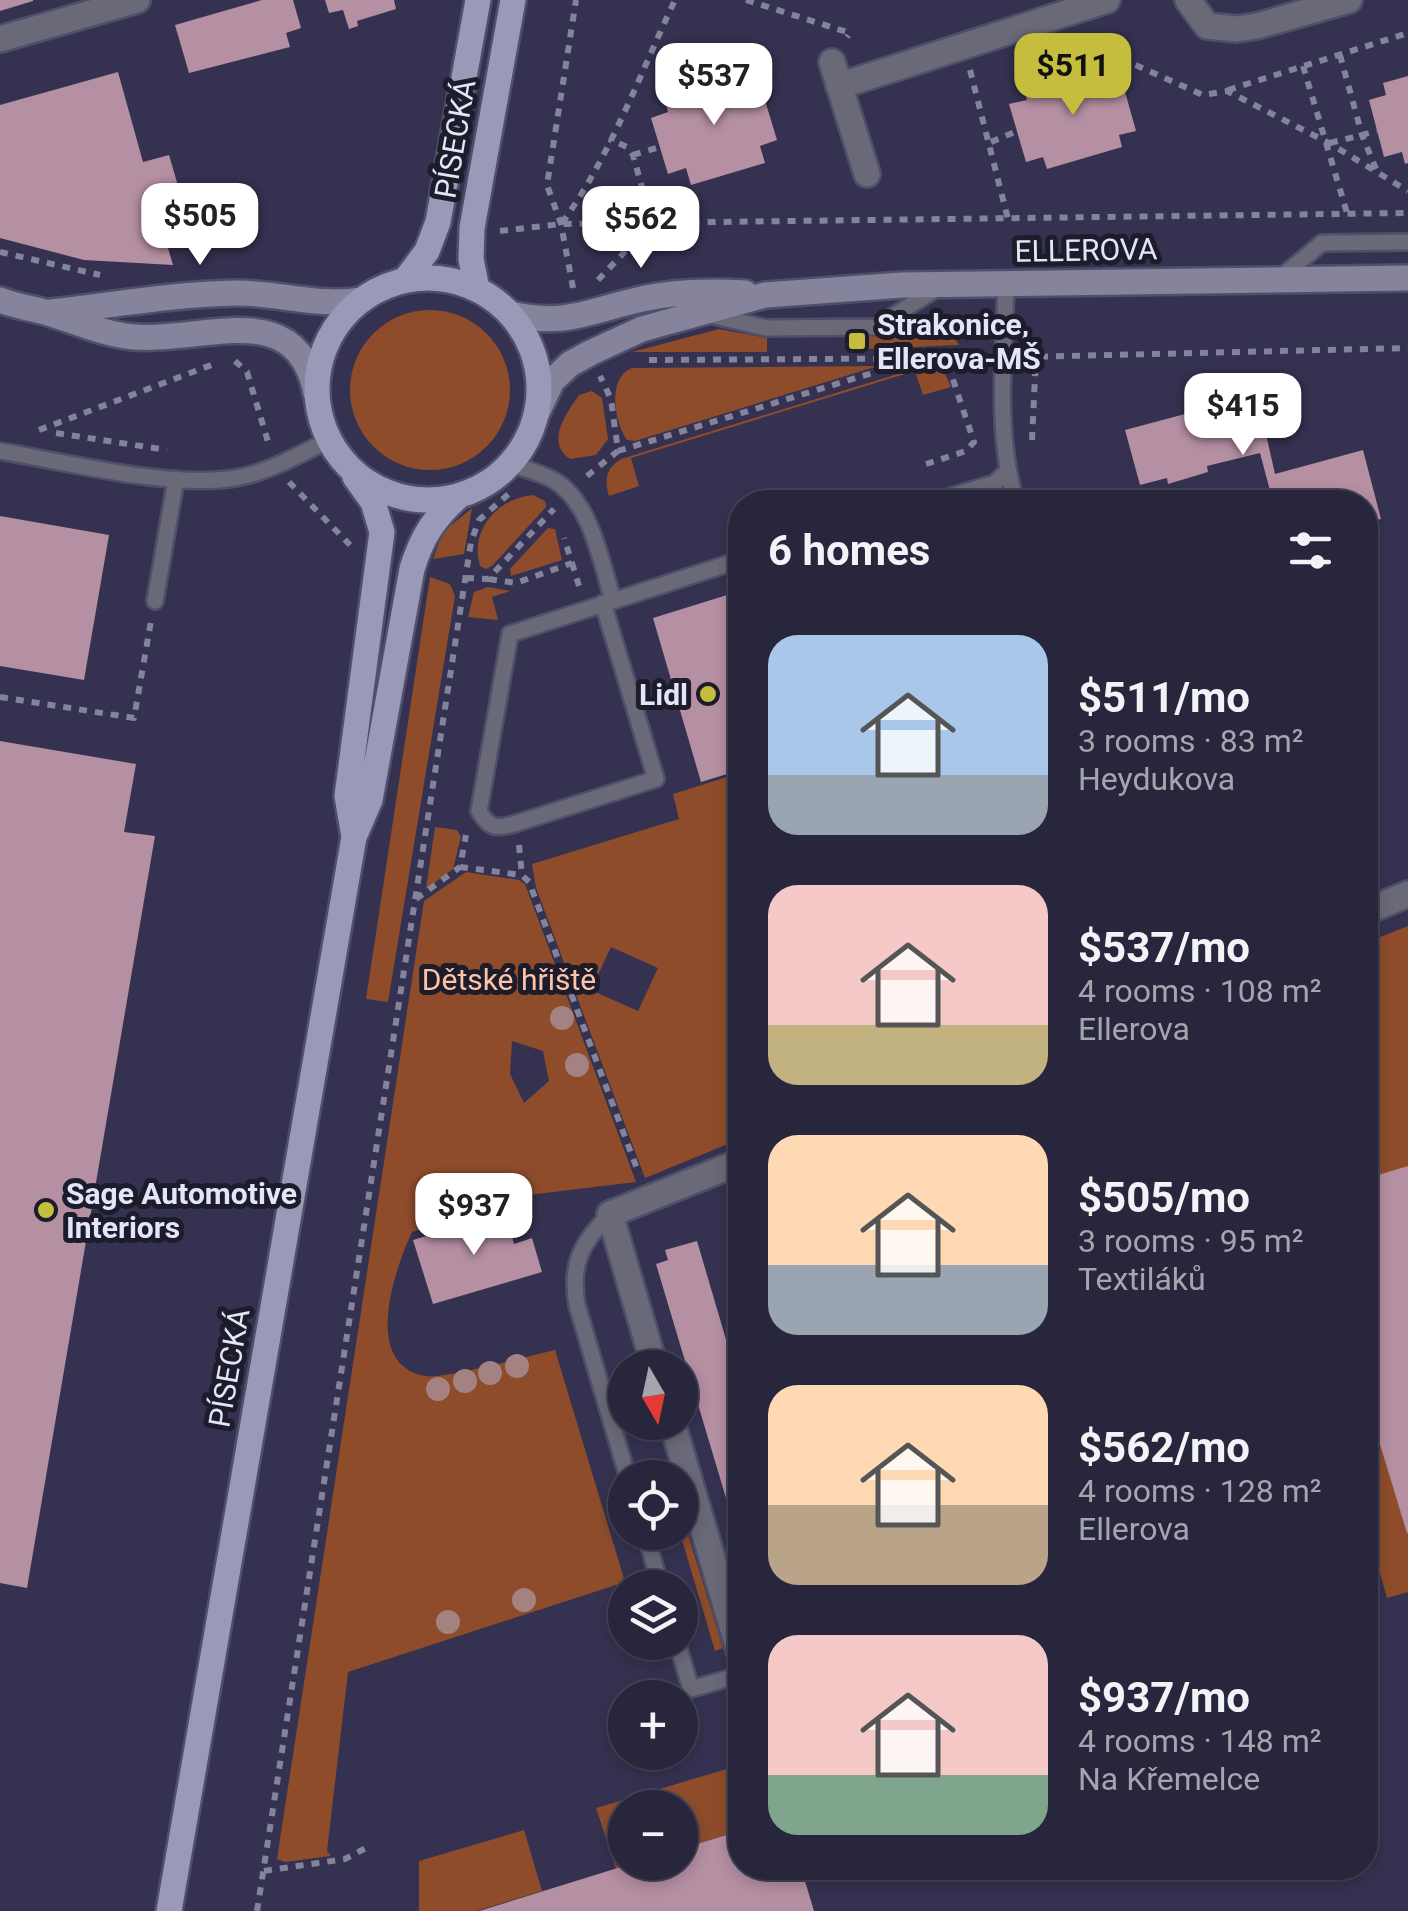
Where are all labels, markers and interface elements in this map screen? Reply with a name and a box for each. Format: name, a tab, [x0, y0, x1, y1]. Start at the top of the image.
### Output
pin: $511	[1014, 33, 1132, 118]
pin: $537	[655, 43, 773, 128]
text: $511	[1036, 46, 1110, 84]
text: $537	[677, 56, 751, 94]
street label: PÍSECKÁ	[427, 77, 483, 201]
pin: $505	[141, 183, 259, 268]
pin: $562	[582, 186, 700, 271]
text: $505	[163, 196, 237, 234]
text: $562	[604, 199, 678, 237]
street label: ELLEROVA	[1014, 231, 1158, 269]
place label: Strakonice, Ellerova-MŠ	[877, 307, 1041, 376]
marker: Strakonice, Ellerova-MŠ	[846, 330, 868, 352]
pin: $415	[1184, 373, 1302, 458]
text: $415	[1206, 386, 1280, 424]
icon: filters	[1283, 523, 1338, 578]
text: 6 homes	[768, 526, 930, 575]
text: $511/mo	[1078, 673, 1250, 722]
icon: home	[848, 675, 968, 795]
place label: Lidl	[639, 677, 688, 712]
marker: Lidl	[697, 683, 719, 705]
text: 3 rooms · 83 m²	[1078, 722, 1303, 760]
text: Heydukova	[1078, 760, 1235, 798]
text: $537/mo	[1078, 923, 1250, 972]
icon: home	[848, 925, 968, 1045]
park label: Dětské hřiště	[422, 962, 596, 997]
text: 4 rooms · 108 m²	[1078, 972, 1321, 1010]
text: Ellerova	[1078, 1010, 1190, 1048]
pin: $937	[415, 1173, 533, 1258]
text: $505/mo	[1078, 1173, 1250, 1222]
icon: home	[848, 1175, 968, 1295]
place label: Sage Automotive Interiors	[66, 1176, 297, 1245]
text: $937	[437, 1186, 511, 1224]
marker: Sage Automotive Interiors	[35, 1199, 57, 1221]
text: 3 rooms · 95 m²	[1078, 1222, 1303, 1260]
text: Textiláků	[1078, 1260, 1206, 1298]
street label: PÍSECKÁ	[201, 1306, 257, 1430]
north arrow	[608, 1350, 698, 1440]
map controls	[608, 1350, 698, 1880]
text: $562/mo	[1078, 1423, 1250, 1472]
icon: home	[848, 1425, 968, 1545]
button: locate	[608, 1460, 698, 1550]
text: 4 rooms · 128 m²	[1078, 1472, 1321, 1510]
text: Ellerova	[1078, 1510, 1190, 1548]
button: layers	[608, 1570, 698, 1660]
text: $937/mo	[1078, 1673, 1250, 1722]
icon: home	[848, 1675, 968, 1795]
button: +	[608, 1680, 698, 1770]
text: 4 rooms · 148 m²	[1078, 1722, 1321, 1760]
text: Na Křemelce	[1078, 1760, 1260, 1798]
button: −	[608, 1790, 698, 1880]

